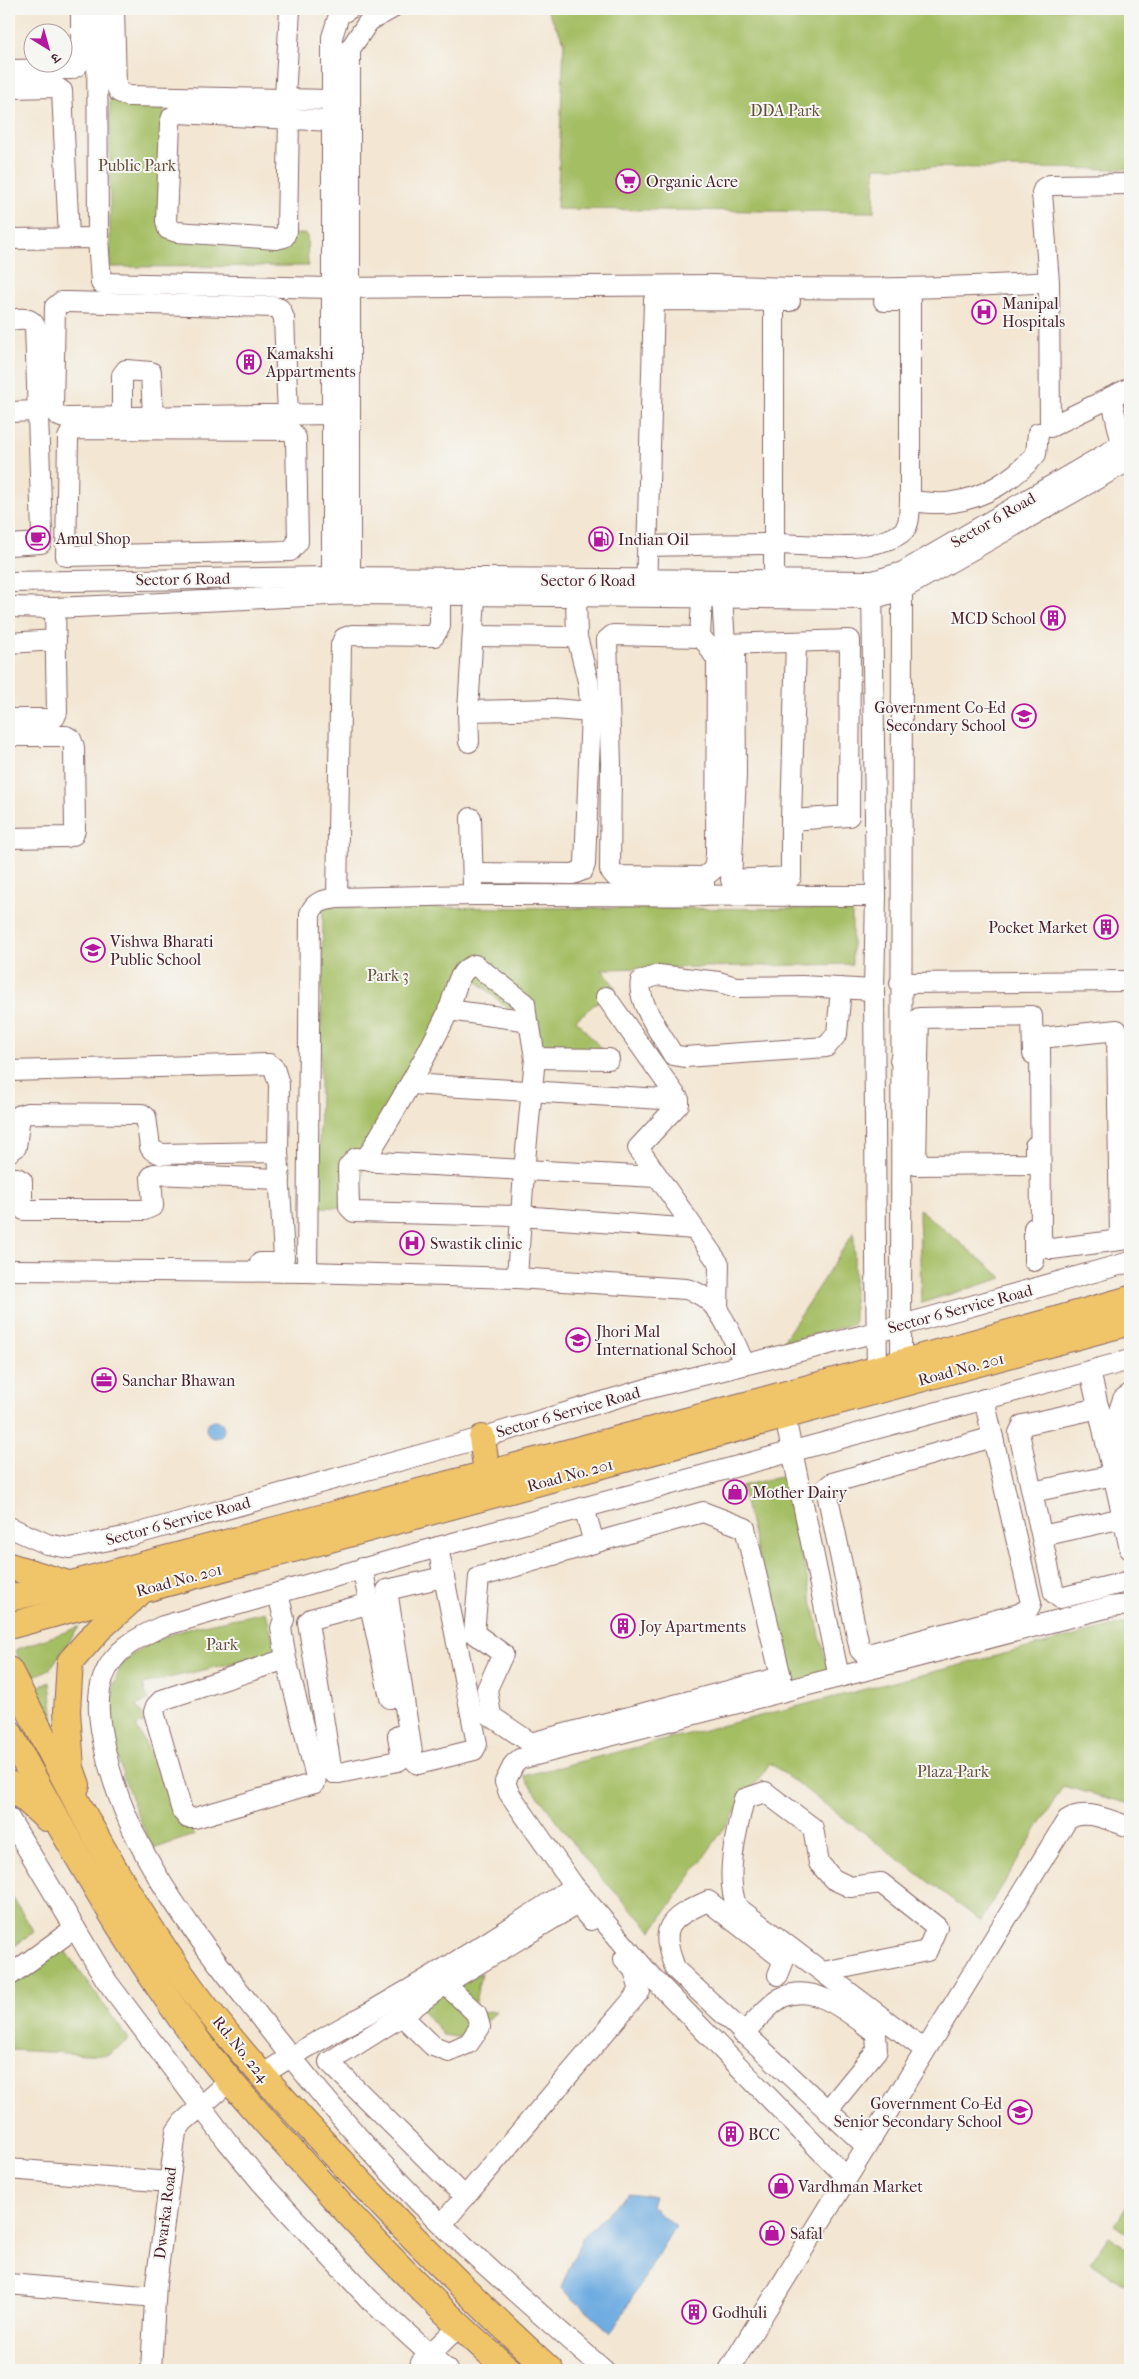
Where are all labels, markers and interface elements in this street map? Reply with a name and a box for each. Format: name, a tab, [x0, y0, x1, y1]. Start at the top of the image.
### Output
north arrow	[22, 22, 72, 72]
text: उ	[47, 48, 64, 67]
park label: DDA Park	[750, 101, 820, 120]
park label: Public Park	[98, 156, 177, 175]
supermarket icon: Organic Acre	[615, 168, 641, 194]
place label: Organic Acre	[646, 172, 738, 191]
place label: Manipal Hospitals	[1002, 294, 1065, 331]
hospital icon: Manipal Hospitals	[971, 299, 997, 325]
place label: Kamakshi Appartments	[265, 344, 356, 381]
building icon: Kamakshi Appartments	[236, 349, 262, 375]
street label: Sector 6 Road	[947, 488, 1039, 552]
cafe icon: Amul Shop	[25, 525, 51, 551]
fuel station icon: Indian Oil	[588, 526, 614, 552]
place label: Amul Shop	[55, 529, 131, 548]
place label: Indian Oil	[618, 530, 689, 549]
street label: Sector 6 Road	[135, 569, 231, 589]
street label: Sector 6 Road	[541, 571, 636, 590]
building icon: MCD School	[1040, 605, 1066, 631]
place label: MCD School	[950, 609, 1037, 628]
place label: Government Co-Ed Secondary School	[874, 698, 1007, 735]
school or university icon: Government Co-Ed Secondary School	[1011, 703, 1037, 729]
building icon: Pocket Market	[1093, 914, 1119, 940]
place label: Pocket Market	[988, 918, 1088, 937]
place label: Vishwa Bharati Public School	[109, 932, 214, 969]
school or university icon: Vishwa Bharati Public School	[80, 937, 106, 963]
park label: Park 3	[367, 966, 409, 985]
hospital icon: Swastik clinic	[399, 1230, 425, 1256]
place label: Swastik clinic	[430, 1234, 522, 1253]
street label: Sector 6 Service Road	[886, 1280, 1035, 1337]
place label: Jhori Mal International School	[594, 1322, 737, 1359]
school or university icon: Jhori Mal International School	[565, 1327, 591, 1353]
street label: Road No. 201	[916, 1348, 1006, 1390]
office icon: Sanchar Bhawan	[91, 1367, 117, 1393]
place label: Sanchar Bhawan	[122, 1371, 236, 1390]
street label: Sector 6 Service Road	[494, 1382, 642, 1442]
street label: Road No. 201	[525, 1454, 615, 1496]
shop icon: Mother Dairy	[722, 1479, 748, 1505]
place label: Mother Dairy	[752, 1483, 847, 1502]
street label: Sector 6 Service Road	[104, 1492, 253, 1549]
street label: Road No. 201	[134, 1559, 224, 1601]
building icon: Joy Apartments	[610, 1613, 636, 1639]
place label: Joy Apartments	[638, 1617, 746, 1636]
park label: Park	[206, 1635, 239, 1654]
park label: Plaza-Park	[917, 1762, 990, 1781]
street label: Rd. No. 224	[209, 2012, 274, 2086]
place label: Government Co-Ed Senior Secondary School	[834, 2094, 1003, 2131]
school or university icon: Government Co-Ed Senior Secondary School	[1007, 2099, 1033, 2125]
building icon: BCC	[718, 2121, 744, 2147]
place label: BCC	[748, 2125, 780, 2144]
street label: Dwarka Road	[150, 2166, 180, 2260]
shop icon: Vardhman Market	[768, 2173, 794, 2199]
place label: Vardhman Market	[797, 2177, 923, 2196]
shop icon: Safal	[759, 2220, 785, 2246]
place label: Safal	[790, 2224, 823, 2243]
building icon: Godhuli	[681, 2299, 707, 2325]
place label: Godhuli	[712, 2303, 767, 2322]

